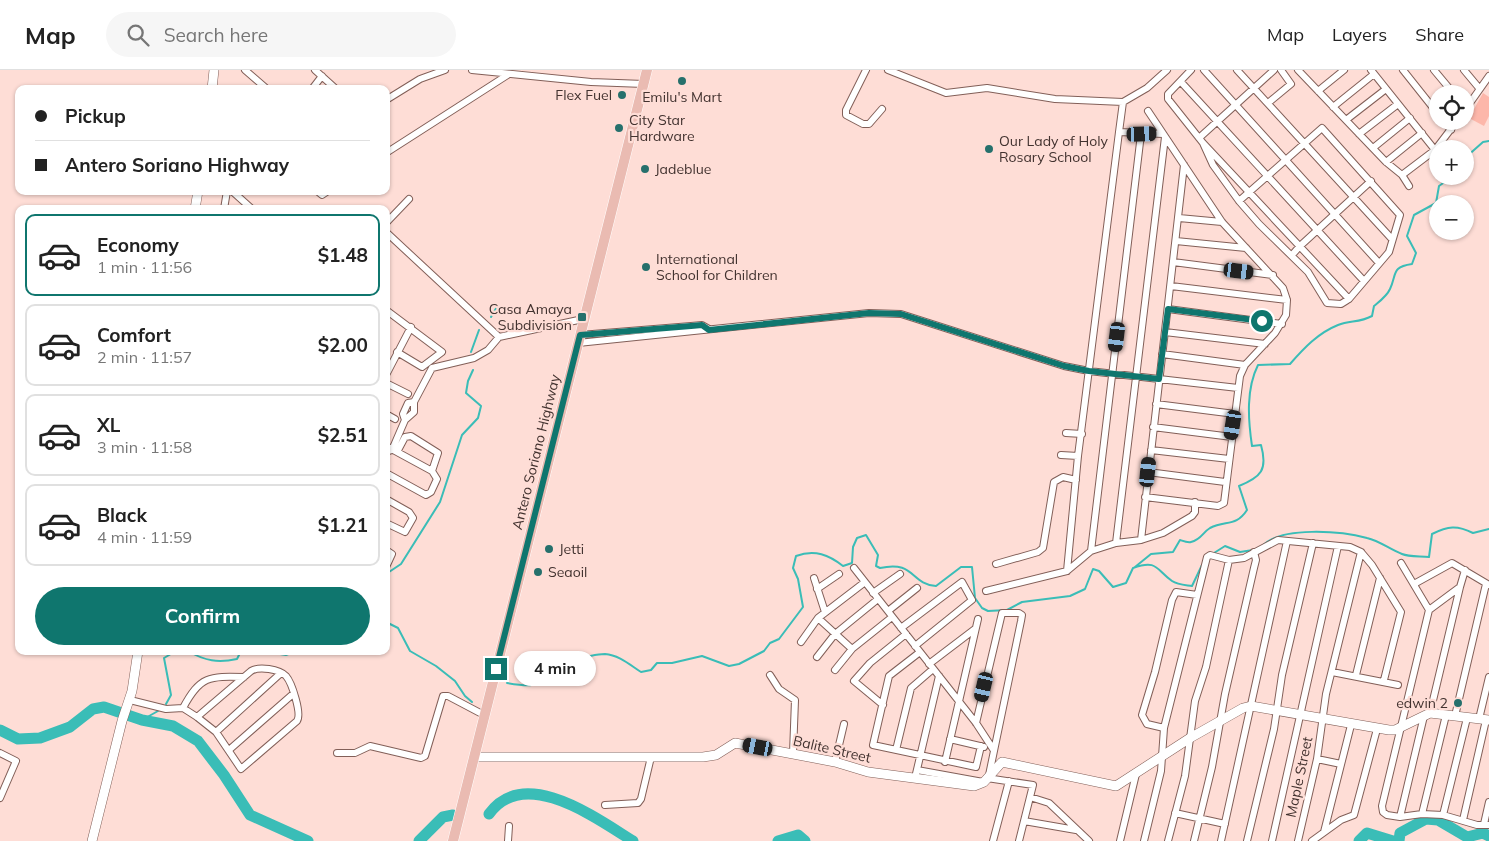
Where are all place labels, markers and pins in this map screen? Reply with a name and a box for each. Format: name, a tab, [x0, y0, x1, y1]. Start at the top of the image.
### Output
marker: Emilu's Mart	[676, 75, 688, 87]
place label: Flex Fuel	[555, 86, 612, 104]
place label: Emilu's Mart	[642, 88, 722, 106]
marker: Flex Fuel	[616, 89, 628, 101]
place label: City Star Hardware	[629, 111, 695, 145]
marker: City Star Hardware	[613, 122, 625, 134]
place label: Our Lady of Holy Rosary School	[999, 132, 1108, 166]
marker: Our Lady of Holy Rosary School	[983, 143, 995, 155]
place label: Jadeblue	[655, 160, 711, 178]
marker: Jadeblue	[639, 163, 651, 175]
place label: International School for Children	[656, 250, 778, 284]
marker: International School for Children	[640, 261, 652, 273]
place label: Casa Amaya Subdivision	[489, 300, 572, 334]
marker: Casa Amaya Subdivision	[576, 311, 588, 323]
place label: Jetti	[559, 540, 584, 558]
marker: Jetti	[543, 543, 555, 555]
place label: Seaoil	[548, 563, 587, 581]
marker: Seaoil	[532, 566, 544, 578]
place label: edwin 2	[1396, 694, 1448, 712]
marker: edwin 2	[1452, 697, 1464, 709]

